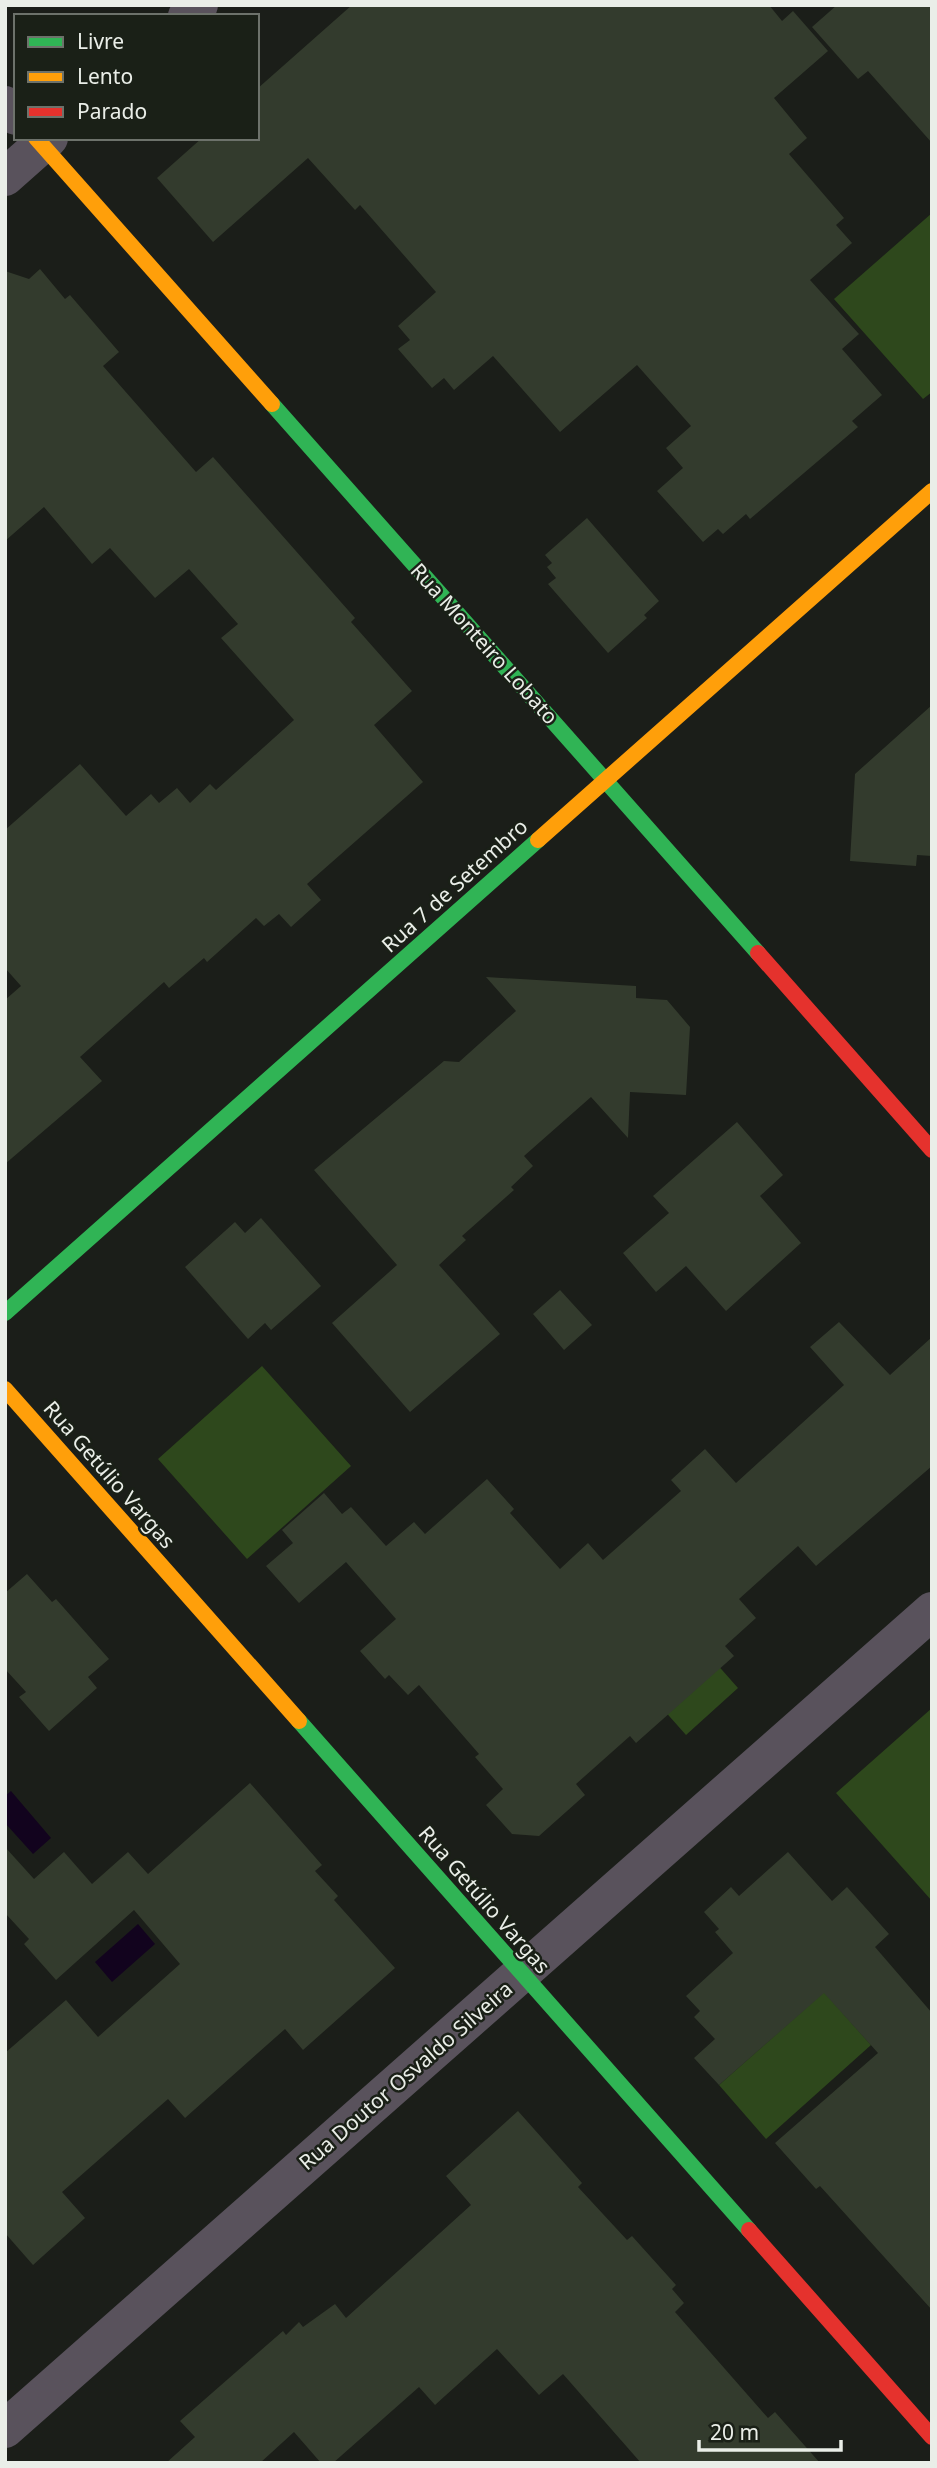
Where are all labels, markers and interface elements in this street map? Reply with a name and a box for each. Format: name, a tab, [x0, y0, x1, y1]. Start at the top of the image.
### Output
legend	[14, 14, 259, 140]
text: Livre	[77, 27, 124, 55]
text: Lento	[77, 62, 133, 90]
text: Parado	[77, 97, 147, 125]
street label: Rua Monteiro Lobato	[405, 557, 565, 730]
street label: Rua 7 de Setembro	[375, 812, 533, 958]
street label: Rua Getúlio Vargas	[38, 1395, 182, 1554]
street label: Rua Getúlio Vargas	[413, 1820, 557, 1979]
street label: Rua Doutor Osvaldo Silveira	[293, 1975, 518, 2176]
scale bar	[699, 2408, 841, 2452]
text: 20 m	[710, 2418, 759, 2446]

